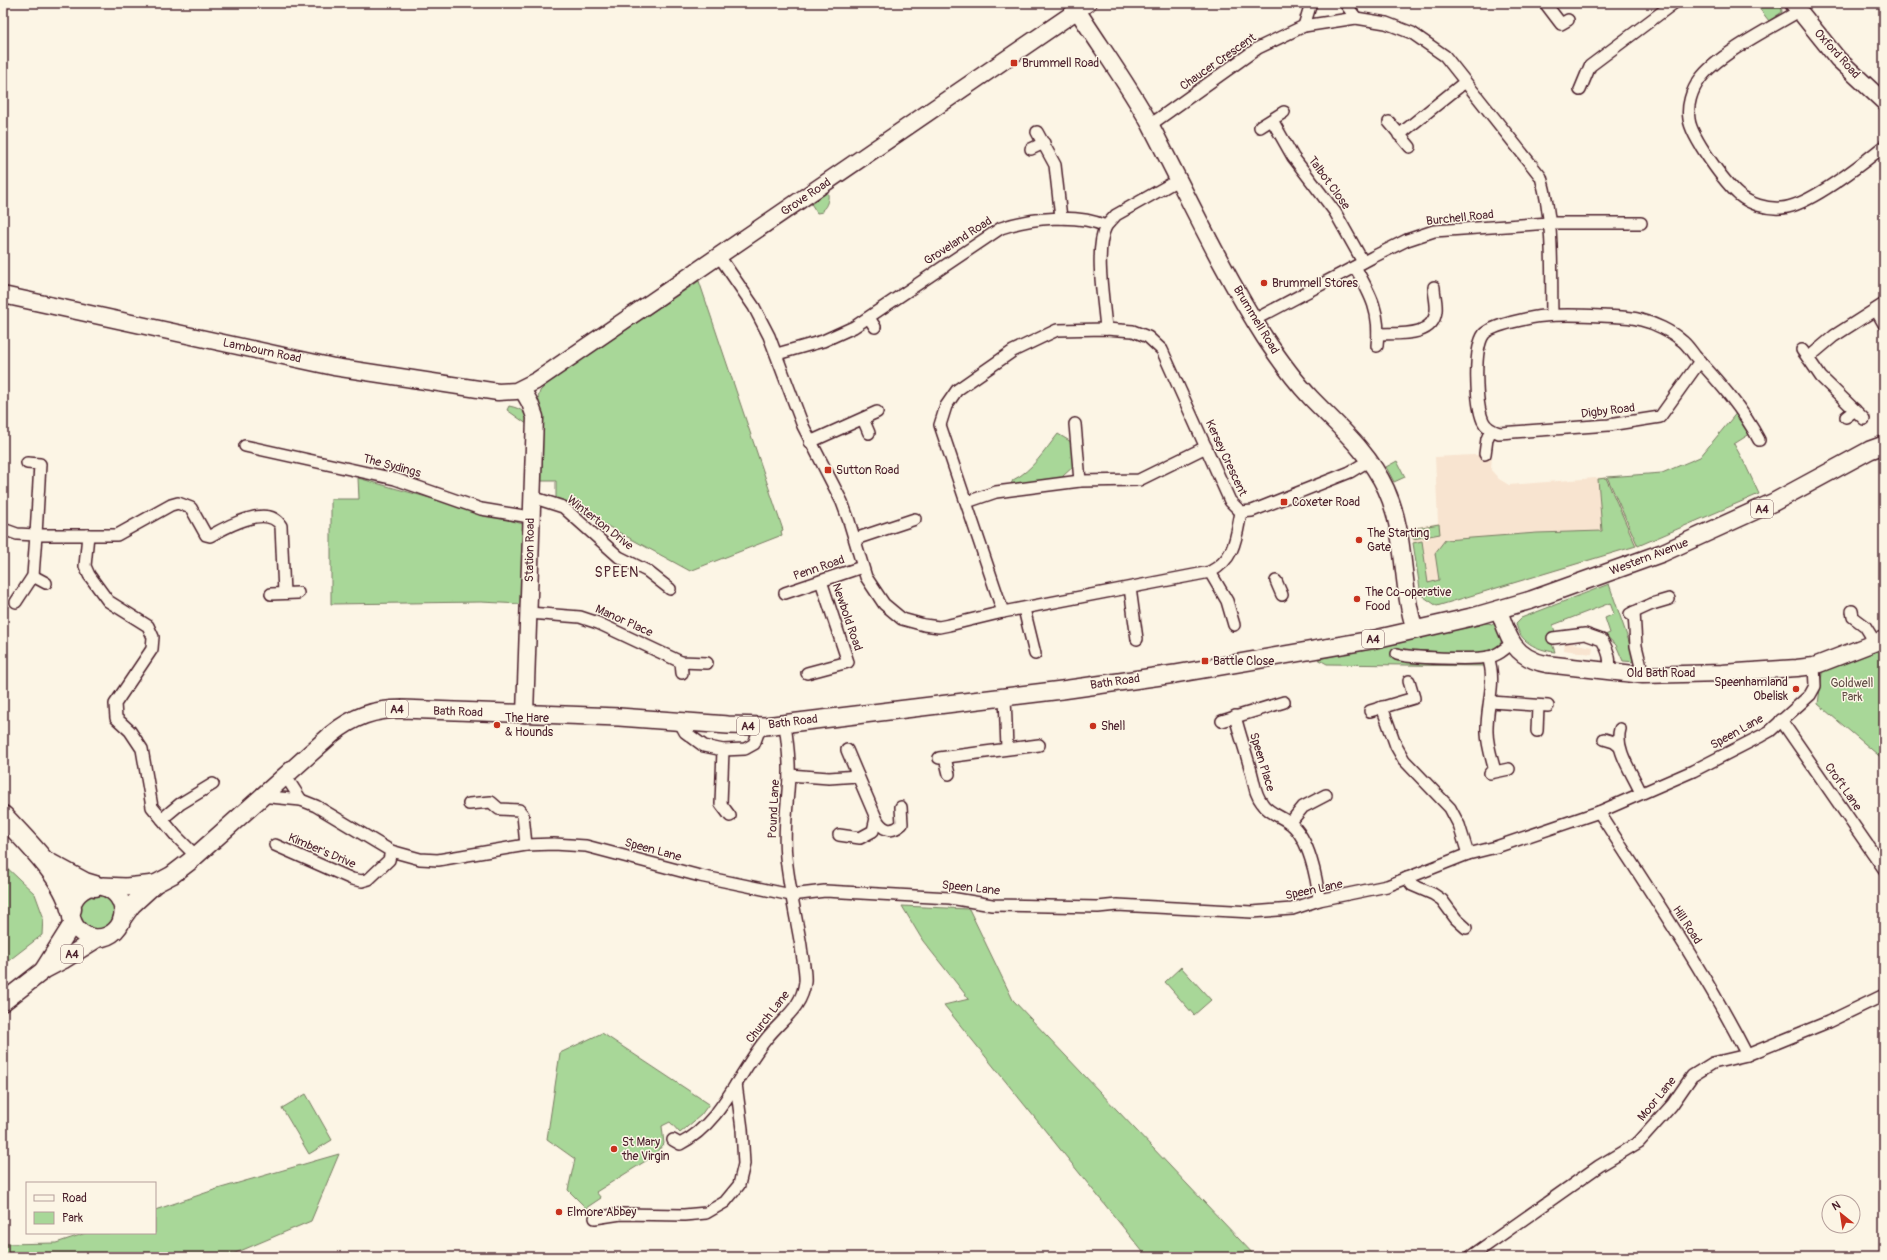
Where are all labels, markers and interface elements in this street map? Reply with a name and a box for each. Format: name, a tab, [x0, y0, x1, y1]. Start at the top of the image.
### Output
street label: Oxford Road	[1811, 26, 1863, 82]
street label: Chaucer Crescent	[1177, 30, 1259, 94]
place label: Brummell Road	[1022, 56, 1099, 71]
marker: Brummell Road	[1009, 58, 1019, 68]
street label: Talbot Close	[1305, 153, 1353, 213]
street label: Grove Road	[778, 175, 834, 219]
street label: Burchell Road	[1425, 207, 1495, 229]
street label: Groveland Road	[921, 213, 995, 269]
place label: Brummell Stores	[1272, 276, 1359, 291]
marker: Brummell Stores	[1259, 278, 1269, 288]
street label: Brummell Road	[1230, 283, 1282, 357]
street label: Lambourn Road	[221, 335, 303, 367]
street label: Digby Road	[1580, 400, 1636, 422]
street label: Kersey Crescent	[1202, 417, 1250, 499]
street label: The Sydings	[362, 451, 423, 481]
place label: Sutton Road	[836, 463, 899, 478]
marker: Sutton Road	[823, 465, 833, 475]
street label: Winterton Drive	[564, 492, 636, 554]
place label: Coxeter Road	[1292, 495, 1360, 510]
marker: Coxeter Road	[1279, 497, 1289, 507]
road number: A4	[1751, 500, 1773, 518]
street label: Station Road	[522, 517, 538, 582]
place label: The Starting Gate	[1367, 526, 1429, 555]
marker: The Starting Gate	[1354, 535, 1364, 545]
street label: Western Avenue	[1608, 535, 1690, 579]
street label: Penn Road	[791, 552, 847, 584]
district label: SPEEN	[594, 564, 640, 581]
street label: Newbold Road	[828, 581, 866, 653]
place label: The Co-operative Food	[1365, 585, 1451, 614]
marker: The Co-operative Food	[1352, 594, 1362, 604]
street label: Manor Place	[593, 602, 655, 640]
road number: A4	[1362, 630, 1384, 648]
place label: Battle Close	[1213, 654, 1274, 669]
marker: Battle Close	[1200, 656, 1210, 666]
street label: Old Bath Road	[1627, 666, 1696, 681]
street label: Bath Road	[1089, 671, 1141, 693]
place label: Speenhamland Obelisk	[1714, 675, 1788, 704]
park label: Goldwell Park	[1831, 676, 1874, 705]
marker: Speenhamland Obelisk	[1791, 684, 1801, 694]
road number: A4	[386, 700, 408, 718]
street label: Bath Road	[433, 704, 483, 720]
place label: The Hare & Hounds	[505, 711, 554, 740]
street label: Bath Road	[767, 711, 819, 732]
street label: Speen Lane	[1708, 711, 1766, 753]
road number: A4	[737, 717, 759, 735]
place label: Shell	[1101, 719, 1125, 734]
marker: The Hare & Hounds	[492, 720, 502, 730]
marker: Shell	[1088, 721, 1098, 731]
street label: Speen Place	[1246, 731, 1278, 793]
street label: Croft Lane	[1821, 760, 1865, 814]
street label: Pound Lane	[765, 779, 783, 839]
street label: Kimber's Drive	[286, 830, 358, 872]
street label: Speen Lane	[623, 835, 683, 865]
street label: Speen Lane	[941, 877, 1001, 899]
street label: Speen Lane	[1284, 877, 1344, 903]
street label: Hill Road	[1669, 903, 1705, 947]
road number: A4	[61, 945, 83, 963]
street label: Church Lane	[743, 988, 793, 1046]
street label: Moor Lane	[1634, 1074, 1680, 1124]
place label: St Mary the Virgin	[621, 1135, 670, 1164]
marker: St Mary the Virgin	[609, 1144, 619, 1154]
legend	[26, 1182, 156, 1234]
text: Road	[62, 1191, 87, 1206]
north arrow	[1821, 1194, 1861, 1234]
text: N	[1830, 1198, 1843, 1213]
place label: Elmore Abbey	[567, 1205, 636, 1220]
marker: Elmore Abbey	[554, 1207, 564, 1217]
text: Park	[62, 1211, 83, 1226]

